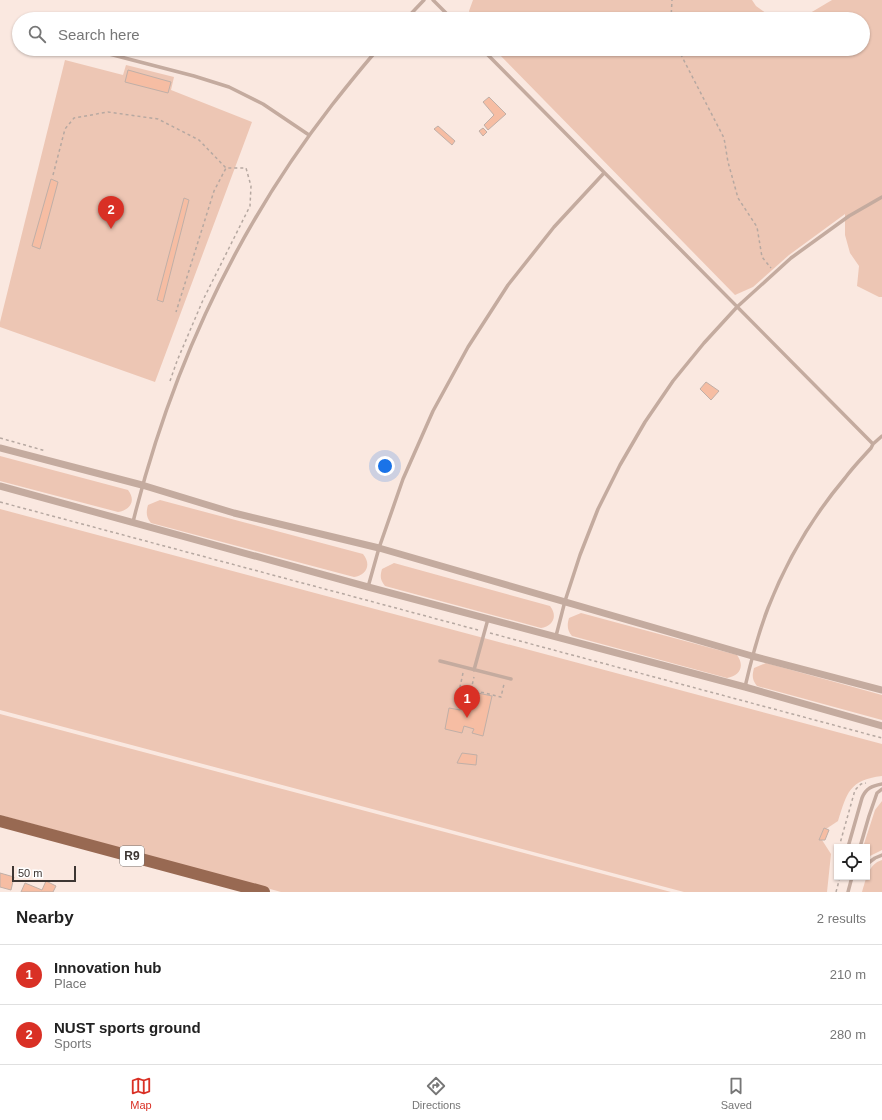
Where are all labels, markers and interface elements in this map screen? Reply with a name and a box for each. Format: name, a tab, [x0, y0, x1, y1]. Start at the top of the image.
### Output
search box	[12, 12, 870, 56]
icon: search	[26, 23, 48, 45]
text: Search here	[58, 26, 140, 43]
pin: 2	[98, 196, 124, 229]
your location	[375, 456, 395, 476]
pin: 1	[454, 685, 480, 718]
map controls	[834, 844, 870, 880]
button: locate	[834, 844, 870, 880]
road number: R9	[120, 846, 144, 866]
scale bar	[12, 864, 76, 883]
text: 50 m	[18, 867, 42, 879]
text: Nearby	[16, 908, 74, 927]
text: 2 results	[817, 911, 866, 926]
text: Innovation hub	[54, 959, 161, 976]
text: 1	[25, 967, 33, 982]
text: 210 m	[830, 967, 866, 982]
text: Place	[54, 976, 87, 991]
text: NUST sports ground	[54, 1019, 201, 1036]
text: 2	[25, 1027, 33, 1042]
text: 280 m	[830, 1027, 866, 1042]
text: Sports	[54, 1036, 92, 1051]
tab: Map	[130, 1075, 152, 1111]
tab: Directions	[412, 1075, 461, 1111]
tab: Saved	[721, 1075, 752, 1111]

